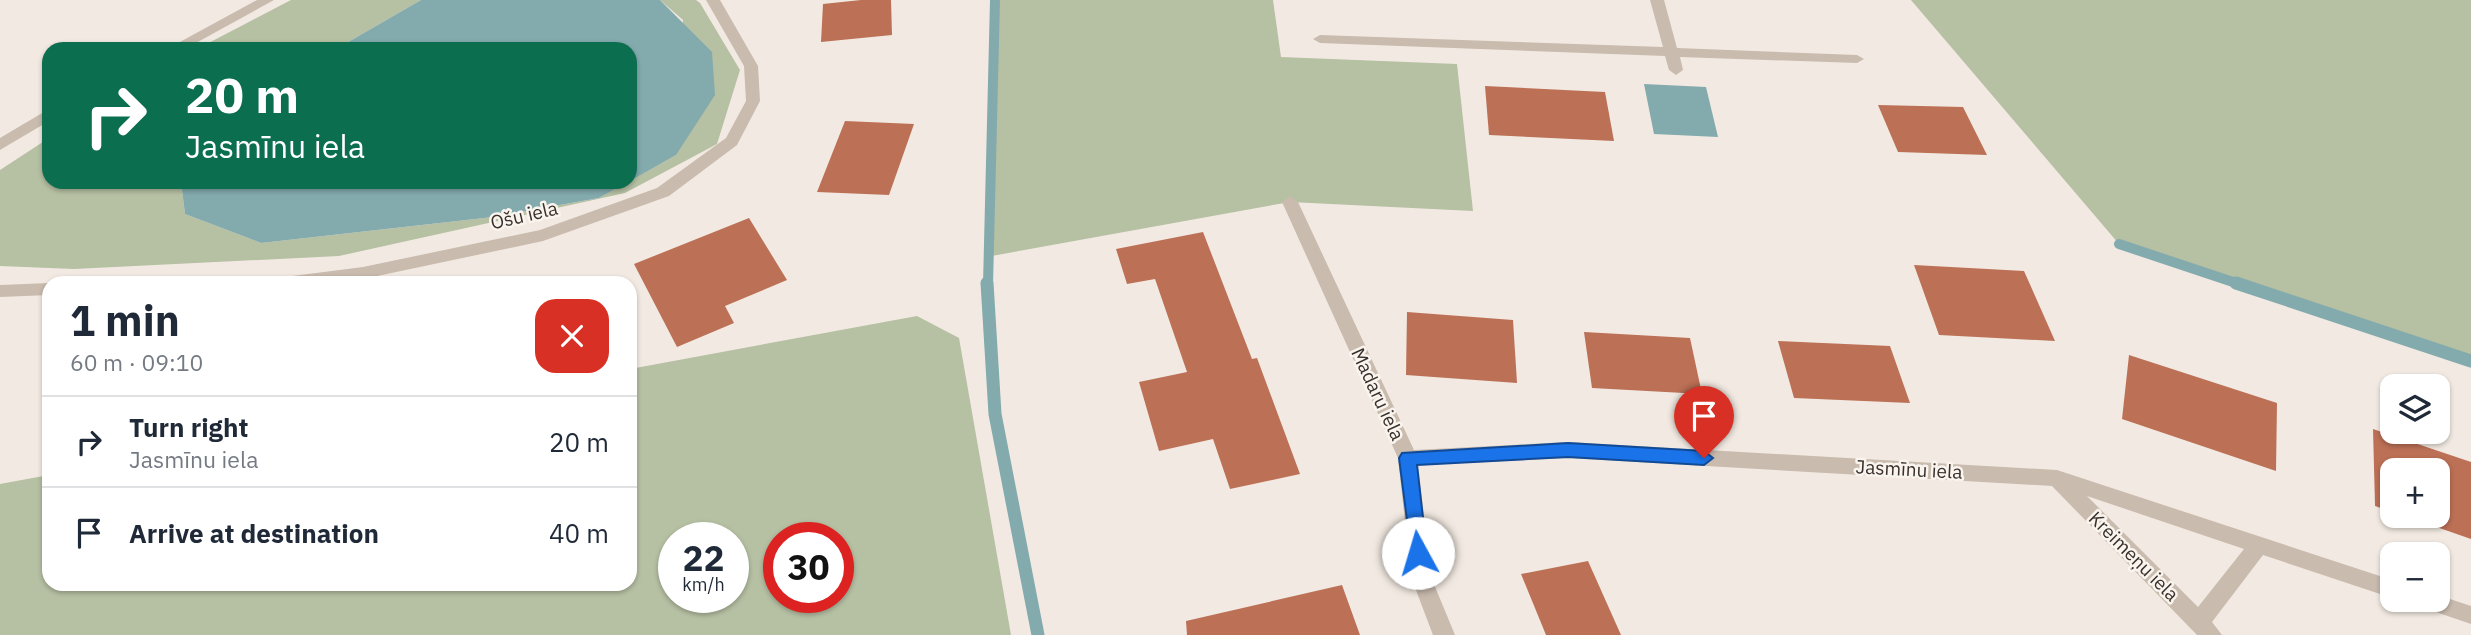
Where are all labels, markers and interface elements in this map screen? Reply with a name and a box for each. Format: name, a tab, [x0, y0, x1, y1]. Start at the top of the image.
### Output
text: 20 m	[185, 63, 299, 126]
icon: right	[70, 70, 161, 161]
text: Jasmīnu iela	[185, 125, 365, 167]
street label: Ošu iela	[488, 196, 560, 234]
text: 1 min	[70, 293, 180, 348]
button: close	[535, 299, 609, 373]
street label: Madaru iela	[1346, 344, 1410, 444]
text: 60 m · 09:10	[70, 347, 203, 377]
map controls	[2380, 374, 2450, 612]
button: layers	[2380, 374, 2450, 444]
pin	[1674, 386, 1734, 458]
icon: arrive	[1685, 397, 1723, 435]
text: Turn right	[129, 410, 248, 444]
icon: right	[70, 423, 108, 461]
text: 20 m	[549, 425, 609, 459]
text: Jasmīnu iela	[129, 444, 259, 474]
street label: Jasmīnu iela	[1855, 454, 1963, 484]
button: +	[2380, 458, 2450, 528]
street label: Kreimeņu iela	[2084, 506, 2184, 606]
icon: arrive	[70, 514, 108, 552]
text: Arrive at destination	[129, 516, 379, 550]
text: 40 m	[549, 516, 609, 550]
position arrow	[1381, 516, 1455, 590]
speed limit sign: 30	[763, 522, 854, 613]
text: 22	[682, 535, 725, 581]
button: −	[2380, 542, 2450, 612]
text: km/h	[682, 573, 725, 596]

